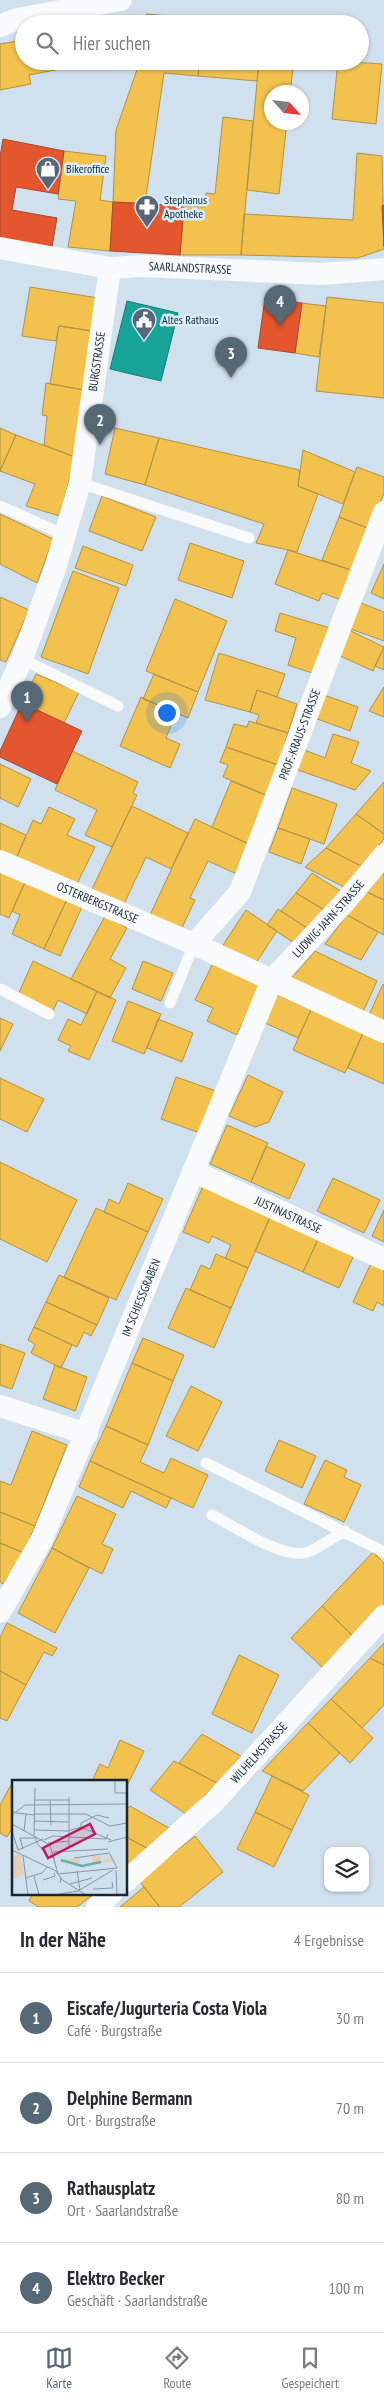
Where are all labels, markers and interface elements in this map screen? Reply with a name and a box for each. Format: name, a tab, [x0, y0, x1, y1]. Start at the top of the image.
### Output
search box	[15, 15, 369, 70]
icon: search	[33, 29, 61, 57]
text: Hier suchen	[73, 31, 150, 55]
north arrow	[264, 85, 309, 130]
shop icon: Bikeroffice	[35, 156, 61, 190]
place label: Bikeroffice	[66, 161, 109, 176]
place label: Stephanus Apotheke	[164, 192, 207, 221]
pharmacy icon: Stephanus Apotheke	[134, 194, 160, 228]
street label: SAARLANDSTRASSE	[148, 258, 232, 277]
pin: 4	[264, 285, 296, 326]
public building icon: Altes Rathaus	[131, 307, 157, 341]
place label: Altes Rathaus	[162, 312, 218, 327]
street label: BURGSTRASSE	[85, 330, 108, 392]
pin: 3	[215, 337, 247, 378]
pin: 2	[84, 404, 116, 445]
pin: 1	[11, 681, 43, 722]
street label: PROF.-KRAUS-STRASSE	[275, 687, 323, 782]
your location	[154, 700, 180, 726]
street label: LUDWIG-JAHN-STRASSE	[289, 877, 367, 960]
street label: OSTERBERGSTRASSE	[55, 878, 141, 926]
street label: JUSTINASTRASSE	[252, 1192, 324, 1236]
street label: IM SCHIESSGRABEN	[118, 1257, 163, 1339]
street label: WILHELMSTRASSE	[227, 1719, 290, 1786]
inset map	[12, 1780, 128, 1894]
map controls	[324, 1847, 369, 1892]
button: layers	[324, 1847, 369, 1892]
text: In der Nähe	[20, 1926, 106, 1953]
text: 4 Ergebnisse	[294, 1930, 364, 1950]
text: Eiscafe/Jugurteria Costa Viola	[67, 1996, 267, 2020]
text: 1	[32, 2008, 40, 2028]
text: 30 m	[336, 2008, 364, 2028]
text: Café · Burgstraße	[67, 2020, 162, 2040]
text: Delphine Bermann	[67, 2086, 192, 2110]
text: 2	[32, 2098, 40, 2118]
text: 70 m	[336, 2098, 364, 2118]
text: Ort · Burgstraße	[67, 2110, 156, 2130]
text: Rathausplatz	[67, 2176, 155, 2200]
text: 3	[32, 2188, 40, 2208]
text: 80 m	[336, 2188, 364, 2208]
text: Ort · Saarlandstraße	[67, 2200, 178, 2220]
text: Elektro Becker	[67, 2266, 165, 2290]
text: 4	[32, 2278, 40, 2298]
text: 100 m	[329, 2278, 364, 2298]
text: Geschäft · Saarlandstraße	[67, 2290, 208, 2310]
tab: Karte	[45, 2344, 73, 2392]
tab: Route	[163, 2344, 191, 2392]
tab: Gespeichert	[282, 2344, 339, 2392]

